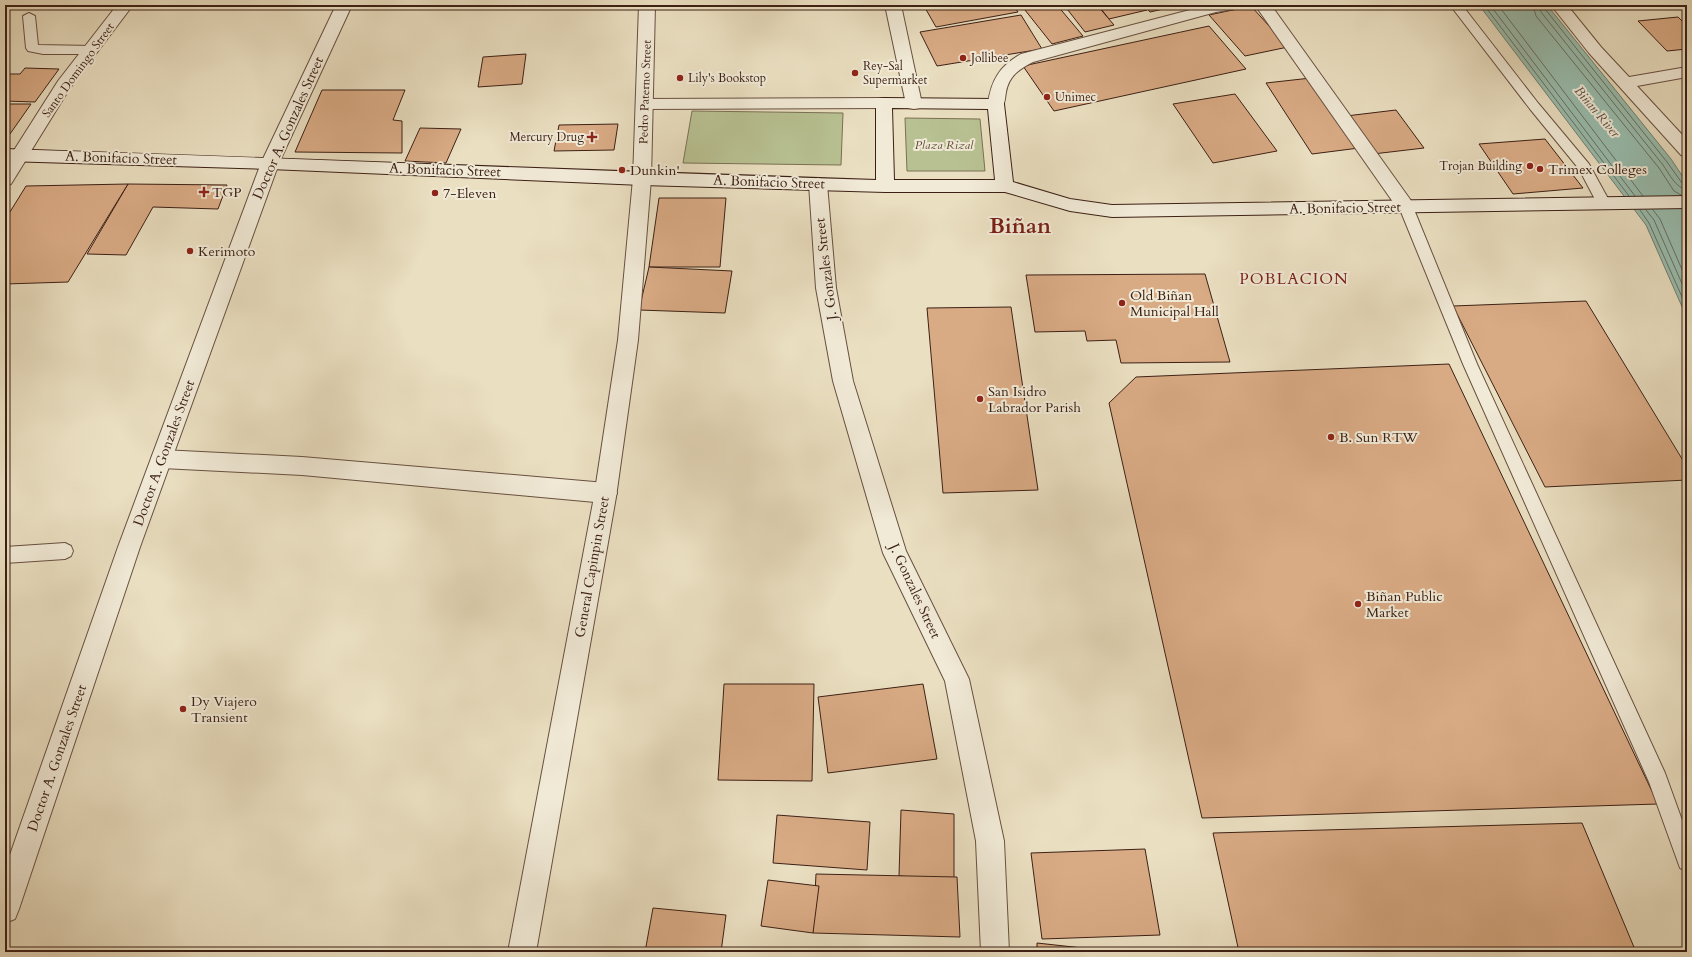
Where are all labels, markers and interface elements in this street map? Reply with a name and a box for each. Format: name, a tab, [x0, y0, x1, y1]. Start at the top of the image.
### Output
street label: Santo Domingo Street	[38, 19, 118, 121]
street label: Pedro Paterno Street	[635, 39, 655, 144]
place label: Jollibee	[969, 50, 1008, 66]
street label: Doctor A. Gonzales Street	[248, 53, 328, 202]
marker: Jollibee	[958, 53, 968, 63]
place label: Rey-Sal Supermarket	[863, 58, 927, 88]
marker: Rey-Sal Supermarket	[850, 68, 860, 78]
place label: Lily's Bookstop	[688, 70, 766, 86]
marker: Lily's Bookstop	[675, 73, 685, 83]
water label: Biñan River	[1570, 82, 1624, 142]
place label: Unimec	[1055, 89, 1097, 105]
marker: Unimec	[1042, 92, 1052, 102]
place label: Mercury Drug	[509, 129, 584, 145]
marker: Mercury Drug	[587, 132, 597, 142]
park label: Plaza Rizal	[915, 137, 974, 153]
street label: A. Bonifacio Street	[65, 147, 178, 169]
place label: Trojan Building	[1439, 158, 1522, 174]
street label: A. Bonifacio Street	[389, 159, 502, 181]
place label: Trimex Colleges	[1548, 160, 1647, 179]
place label: Dunkin'	[630, 161, 680, 180]
marker: Trojan Building	[1525, 161, 1535, 171]
marker: Trimex Colleges	[1535, 164, 1545, 174]
marker: Dunkin'	[617, 165, 627, 175]
street label: A. Bonifacio Street	[713, 171, 826, 193]
place label: TGP	[212, 183, 242, 202]
place label: 7-Eleven	[443, 184, 496, 203]
marker: TGP	[199, 187, 209, 197]
marker: 7-Eleven	[430, 188, 440, 198]
street label: A. Bonifacio Street	[1289, 198, 1402, 218]
district label: Biñan	[989, 211, 1051, 241]
street label: J. Gonzales Street	[810, 216, 842, 323]
place label: Kerimoto	[198, 242, 256, 261]
marker: Kerimoto	[185, 246, 195, 256]
district label: POBLACION	[1239, 268, 1349, 290]
place label: Old Biñan Municipal Hall	[1130, 286, 1219, 321]
marker: Old Biñan Municipal Hall	[1117, 298, 1127, 308]
street label: Doctor A. Gonzales Street	[129, 377, 200, 529]
place label: San Isidro Labrador Parish	[988, 382, 1081, 417]
marker: San Isidro Labrador Parish	[975, 394, 985, 404]
place label: B. Sun RTW	[1339, 428, 1418, 447]
marker: B. Sun RTW	[1326, 432, 1336, 442]
street label: General Capinpin Street	[570, 494, 614, 639]
street label: J. Gonzales Street	[884, 538, 946, 642]
place label: Biñan Public Market	[1366, 587, 1443, 622]
marker: Biñan Public Market	[1353, 599, 1363, 609]
street label: Doctor A. Gonzales Street	[23, 681, 91, 834]
place label: Dy Viajero Transient	[191, 692, 257, 727]
marker: Dy Viajero Transient	[178, 704, 188, 714]

